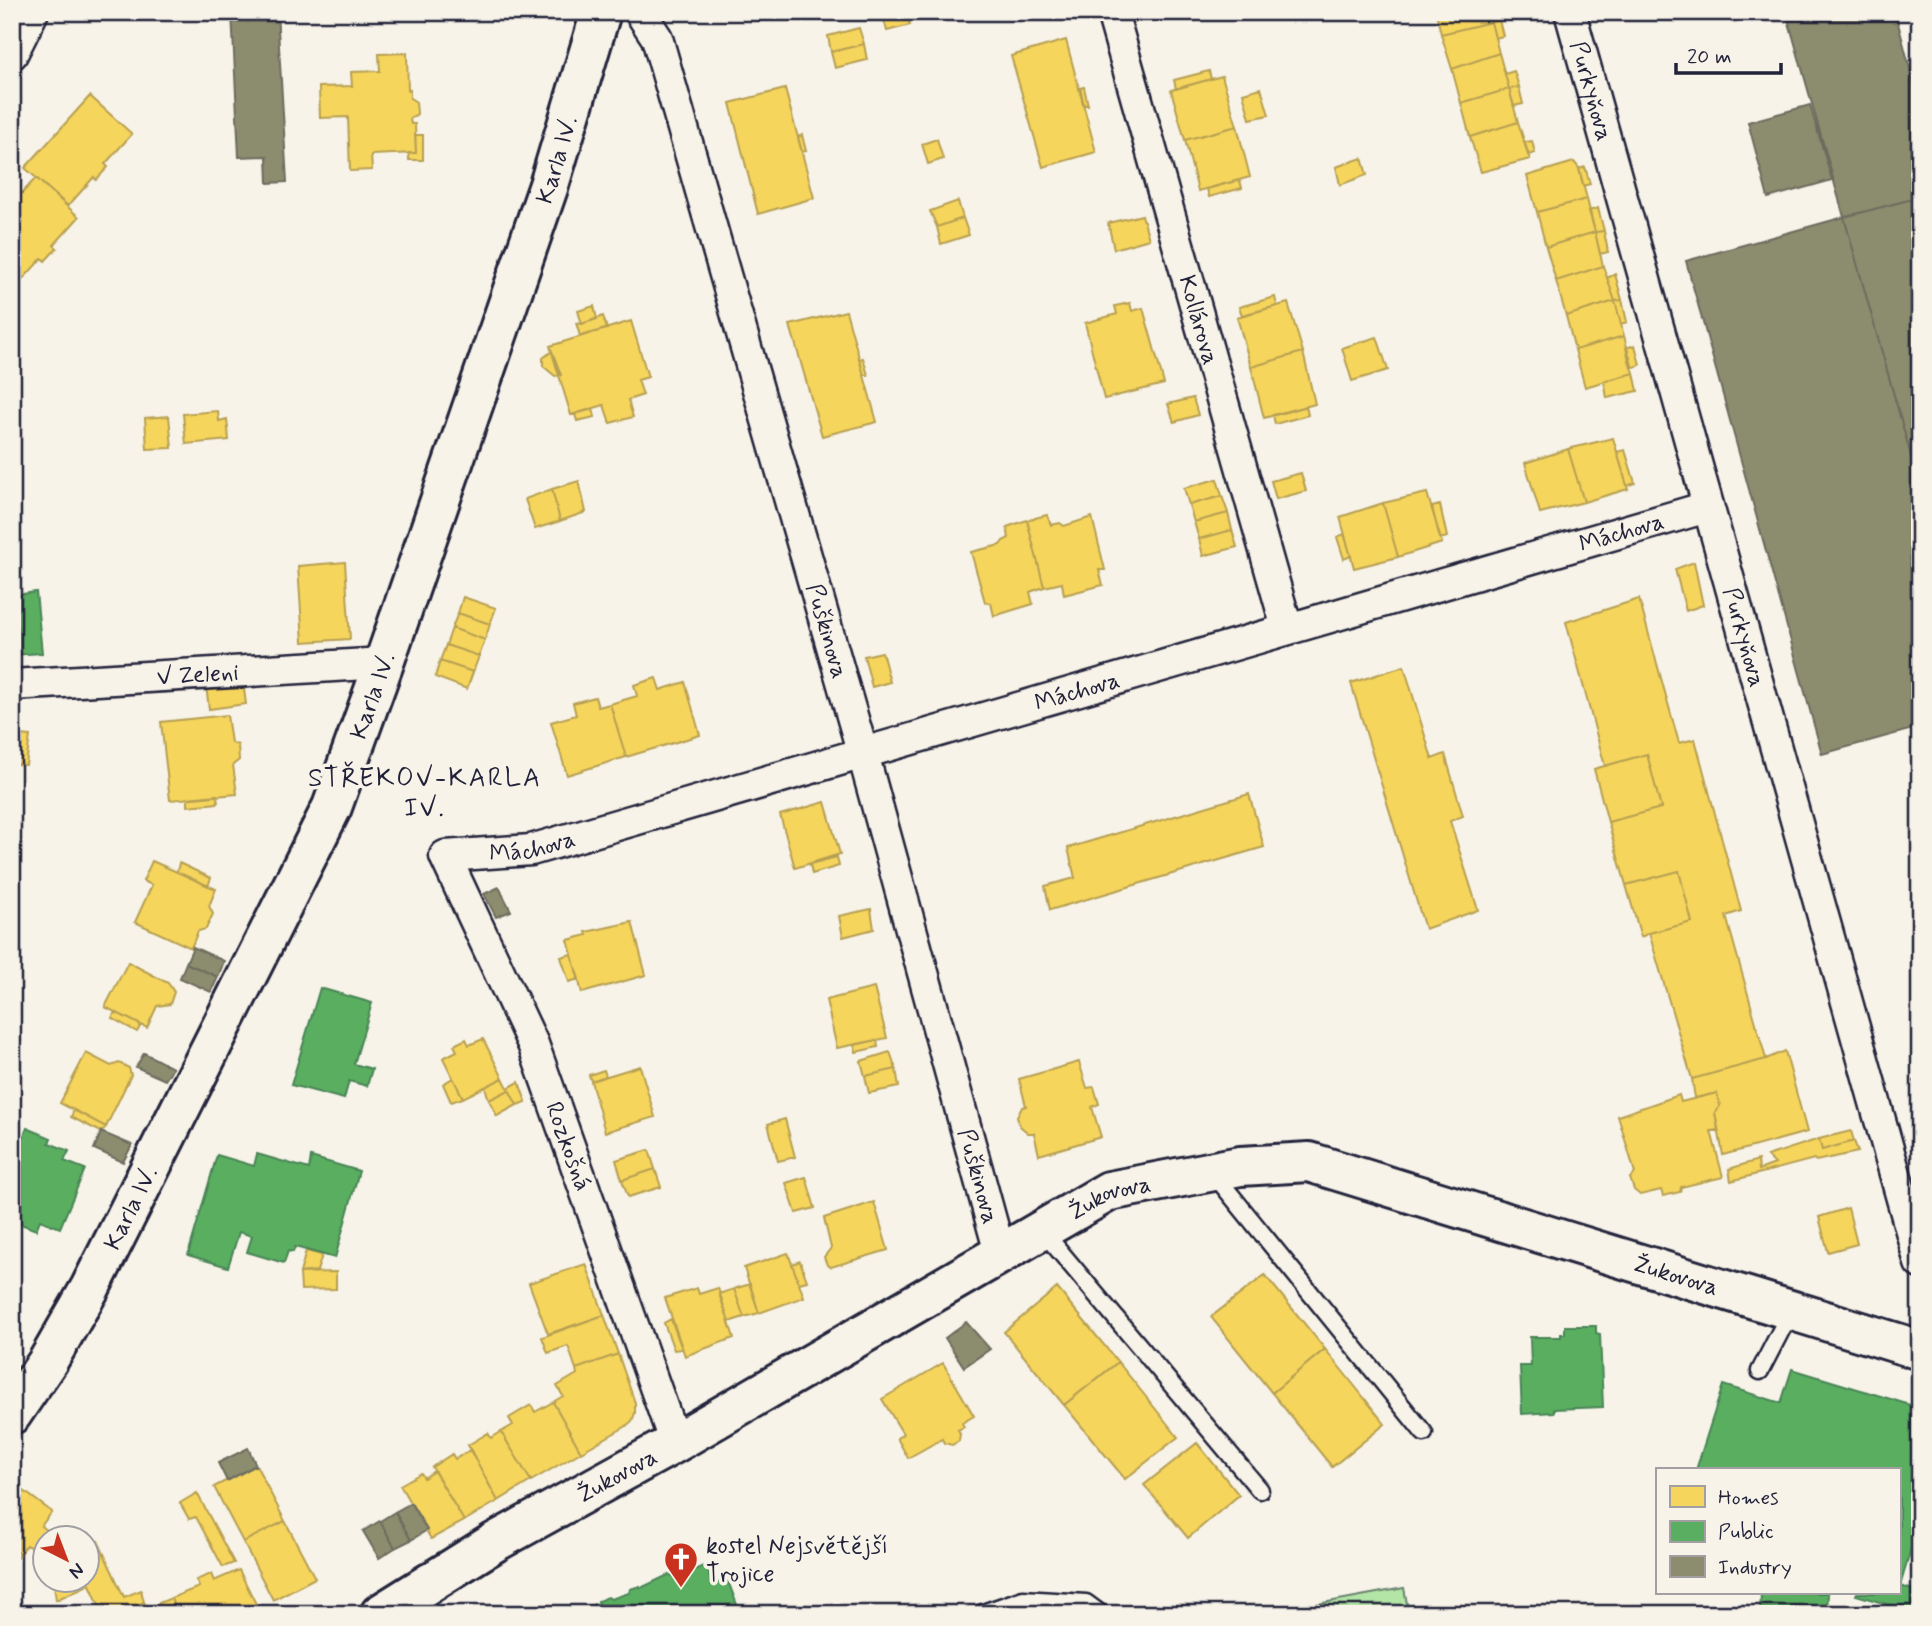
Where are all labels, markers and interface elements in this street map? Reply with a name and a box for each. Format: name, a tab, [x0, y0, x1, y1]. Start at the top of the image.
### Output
scale bar	[1676, 32, 1782, 76]
street label: Purkyňova	[1562, 38, 1619, 145]
text: 20 m	[1687, 43, 1732, 71]
street label: Karla IV.	[530, 112, 586, 208]
street label: Kollárova	[1171, 272, 1225, 369]
street label: Máchova	[1576, 506, 1668, 561]
street label: Puškinova	[798, 580, 855, 682]
street label: Purkyňova	[1715, 584, 1772, 691]
street label: Karla IV.	[344, 649, 403, 744]
street label: V Zeleni	[156, 658, 240, 693]
street label: Máchova	[1031, 665, 1124, 719]
district label: STŘEKOV-KARLA IV.	[308, 761, 542, 826]
street label: Máchova	[488, 824, 579, 870]
street label: Rozkošná	[537, 1098, 598, 1195]
street label: Puškinova	[950, 1126, 1005, 1228]
street label: Karla IV.	[98, 1161, 166, 1256]
street label: Žukovova	[1064, 1169, 1154, 1228]
street label: Žukovova	[1630, 1249, 1722, 1304]
street label: Žukovova	[572, 1442, 663, 1511]
legend	[1656, 1468, 1900, 1594]
text: Homes	[1718, 1484, 1778, 1512]
text: Public	[1718, 1518, 1774, 1546]
north arrow	[32, 1524, 102, 1594]
place label: kostel Nejsvětější Trojice	[706, 1531, 888, 1590]
church icon: kostel Nejsvětější Trojice	[662, 1540, 700, 1589]
text: Industry	[1718, 1554, 1792, 1582]
text: N	[63, 1557, 89, 1584]

